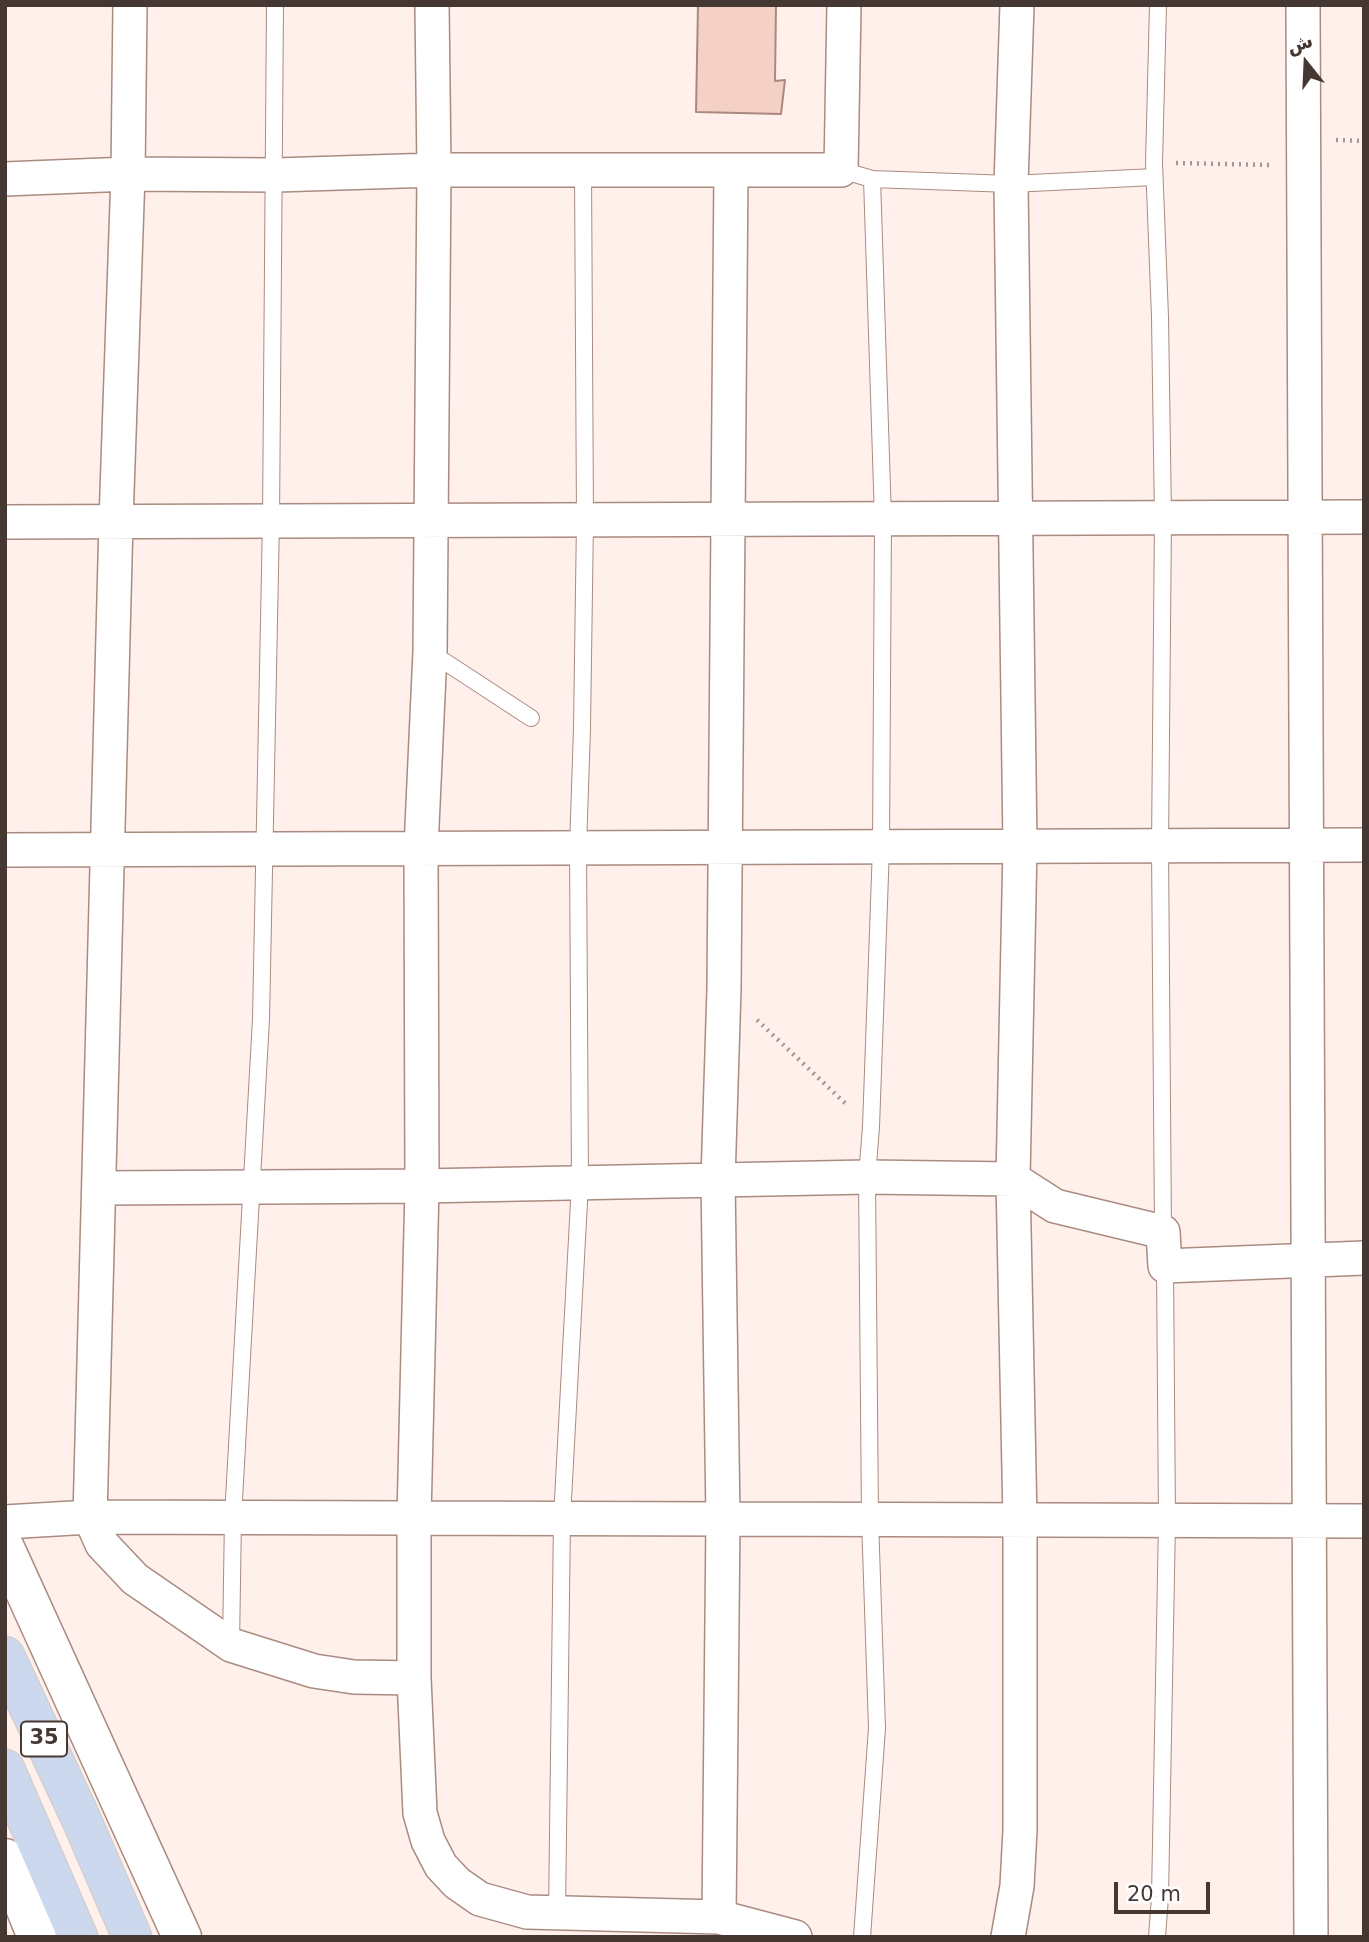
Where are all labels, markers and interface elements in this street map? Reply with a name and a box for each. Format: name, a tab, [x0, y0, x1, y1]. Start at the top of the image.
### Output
north arrow	[1271, 28, 1341, 98]
text: ش	[1284, 29, 1315, 58]
road number: 35	[21, 1722, 67, 1756]
scale bar	[1117, 1868, 1213, 1912]
text: 20 m	[1127, 1882, 1181, 1906]

